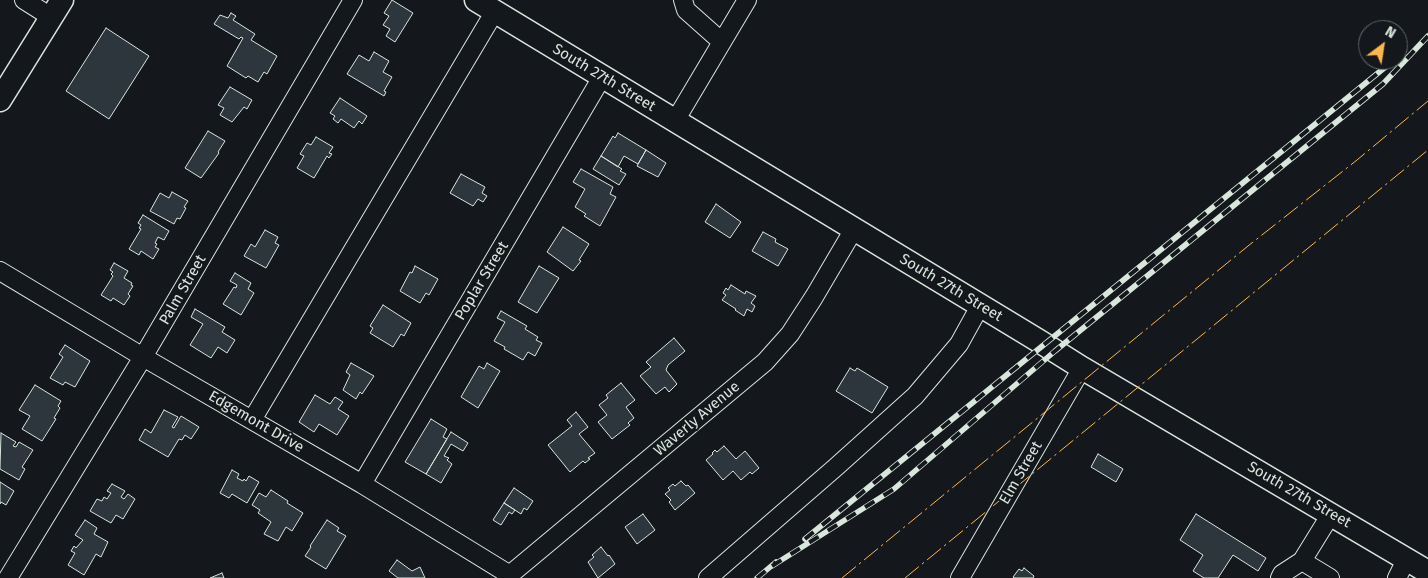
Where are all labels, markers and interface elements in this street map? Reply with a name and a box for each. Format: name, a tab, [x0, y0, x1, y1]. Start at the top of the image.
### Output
north arrow	[1358, 20, 1408, 70]
text: N	[1382, 23, 1399, 42]
street label: South 27th Street	[549, 40, 659, 116]
street label: Poplar Street	[451, 238, 513, 324]
street label: South 27th Street	[896, 250, 1006, 326]
street label: Palm Street	[156, 252, 210, 328]
street label: Waverly Avenue	[650, 378, 744, 460]
street label: Edgemont Drive	[205, 387, 307, 457]
street label: Elm Street	[996, 438, 1046, 508]
street label: South 27th Street	[1244, 458, 1354, 532]

